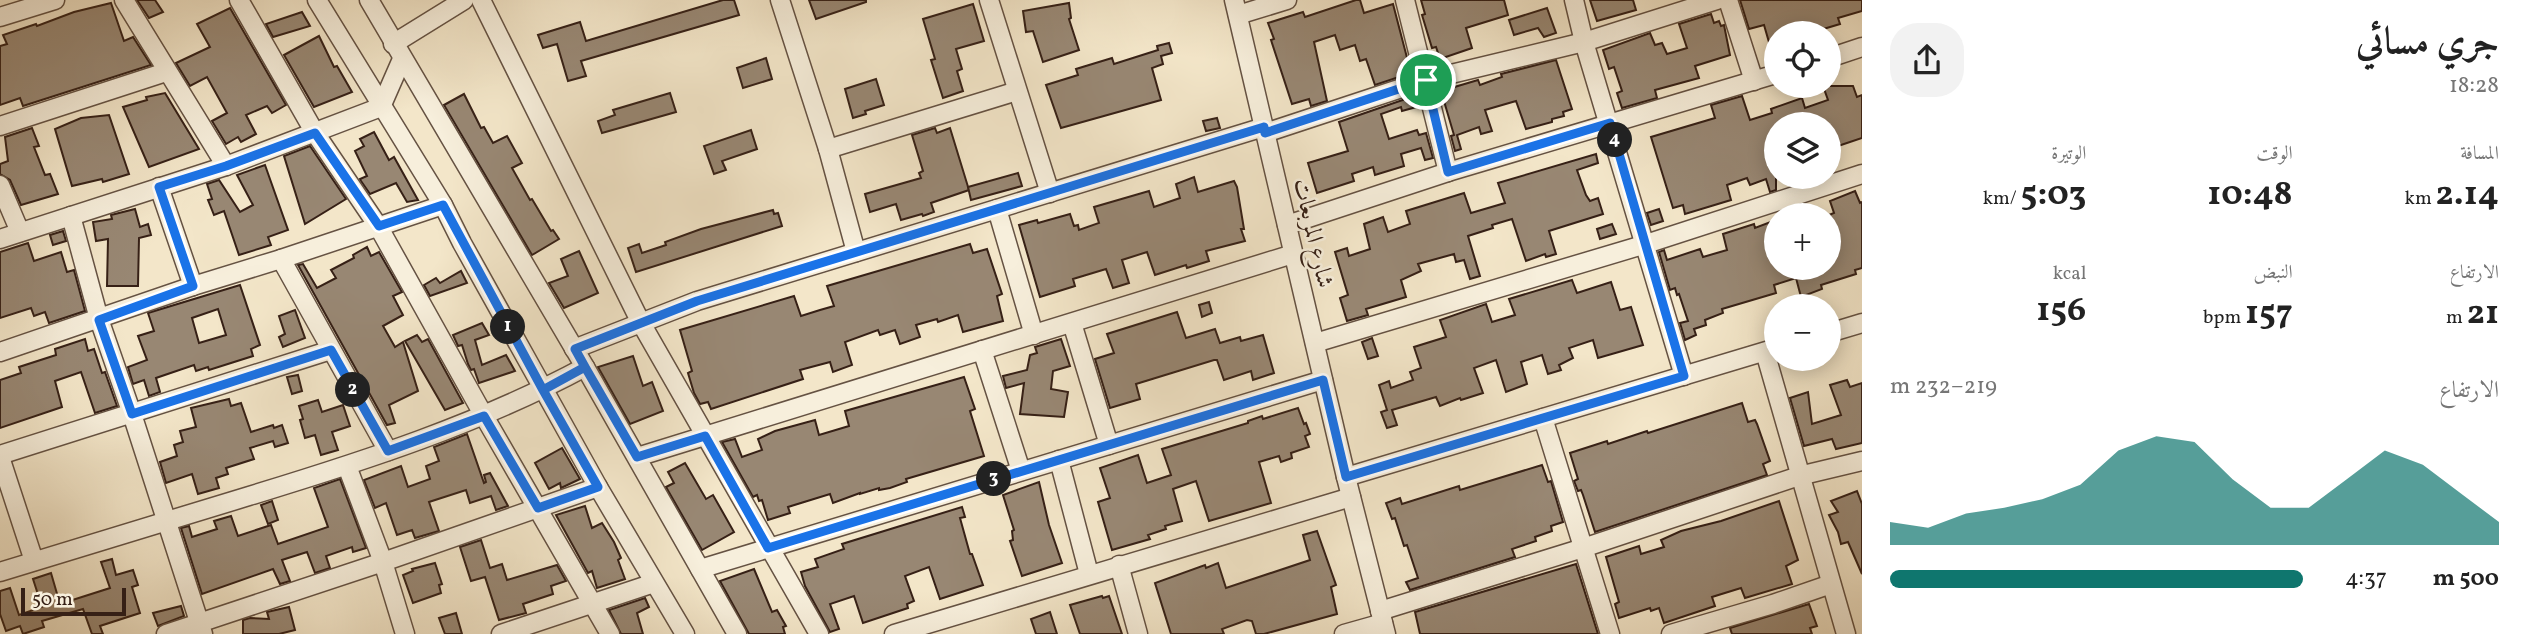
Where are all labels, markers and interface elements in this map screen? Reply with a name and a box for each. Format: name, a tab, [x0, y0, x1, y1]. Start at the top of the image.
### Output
text: جري مسائي	[2356, 17, 2499, 70]
map controls	[1764, 21, 1841, 371]
button: locate	[1764, 21, 1841, 98]
button: share	[1890, 23, 1964, 97]
pin	[1396, 50, 1456, 110]
icon: arrive	[1407, 61, 1445, 99]
text: 18:28	[2449, 70, 2499, 102]
button: layers	[1764, 112, 1841, 189]
pin: 4	[1598, 122, 1632, 158]
text: 4	[1609, 126, 1620, 152]
text: الوتيرة	[2051, 141, 2086, 167]
text: الوقت	[2256, 141, 2293, 167]
text: المسافة	[2460, 141, 2499, 167]
text: 5:03	[2021, 171, 2086, 219]
text: 10:48	[2207, 171, 2293, 219]
text: 2.14	[2436, 171, 2499, 219]
street label: شارع المربعات	[1282, 175, 1341, 292]
text: /km	[1983, 186, 2021, 212]
text: km	[2405, 186, 2436, 212]
button: +	[1764, 203, 1841, 280]
text: النبض	[2254, 260, 2293, 286]
text: الارتفاع	[2450, 260, 2499, 286]
text: kcal	[2053, 261, 2086, 287]
text: 156	[2036, 287, 2086, 335]
text: 157	[2245, 290, 2293, 338]
text: 21	[2467, 290, 2499, 338]
button: −	[1764, 294, 1841, 371]
text: bpm	[2203, 305, 2245, 331]
text: m	[2446, 305, 2467, 331]
pin: 1	[490, 310, 526, 344]
text: 1	[504, 313, 511, 339]
text: 219–232 m	[1890, 371, 1997, 403]
pin: 2	[336, 372, 370, 408]
text: الارتفاع	[2439, 375, 2499, 407]
text: 2	[348, 376, 357, 402]
pin: 3	[976, 462, 1012, 496]
text: 3	[989, 465, 998, 491]
text: 4:37	[2345, 563, 2387, 595]
text: 500 m	[2433, 563, 2499, 595]
scale bar	[21, 585, 126, 617]
text: 50 m	[32, 587, 73, 613]

